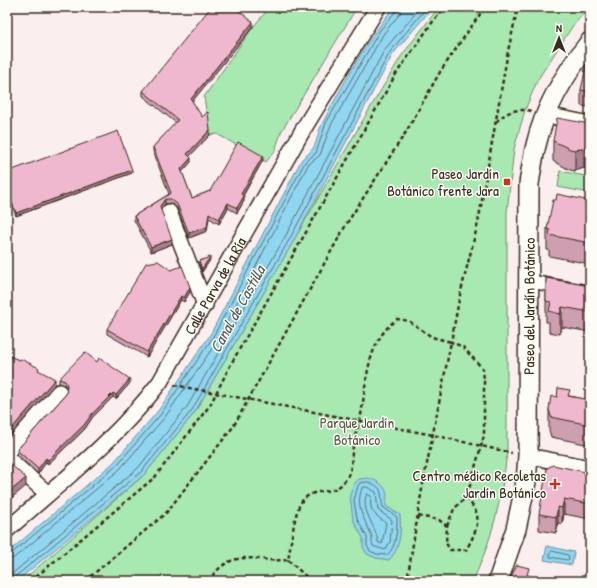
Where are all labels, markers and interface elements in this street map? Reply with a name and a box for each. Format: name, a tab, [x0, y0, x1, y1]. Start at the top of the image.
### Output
north arrow	[539, 18, 579, 58]
text: N	[556, 21, 562, 35]
place label: Paseo Jardín Botánico frente Jara	[387, 163, 499, 201]
marker: Paseo Jardín Botánico frente Jara	[502, 177, 512, 187]
street label: Calle Parva de la Ría	[179, 233, 251, 338]
street label: Paseo del Jardín Botánico	[518, 238, 539, 375]
water label: Canal de Castilla	[204, 260, 271, 356]
park label: Parque Jardín Botánico	[320, 412, 394, 450]
place label: Centro médico Recoletas Jardín Botánico	[412, 465, 546, 503]
marker: Centro médico Recoletas Jardín Botánico	[549, 478, 561, 490]

